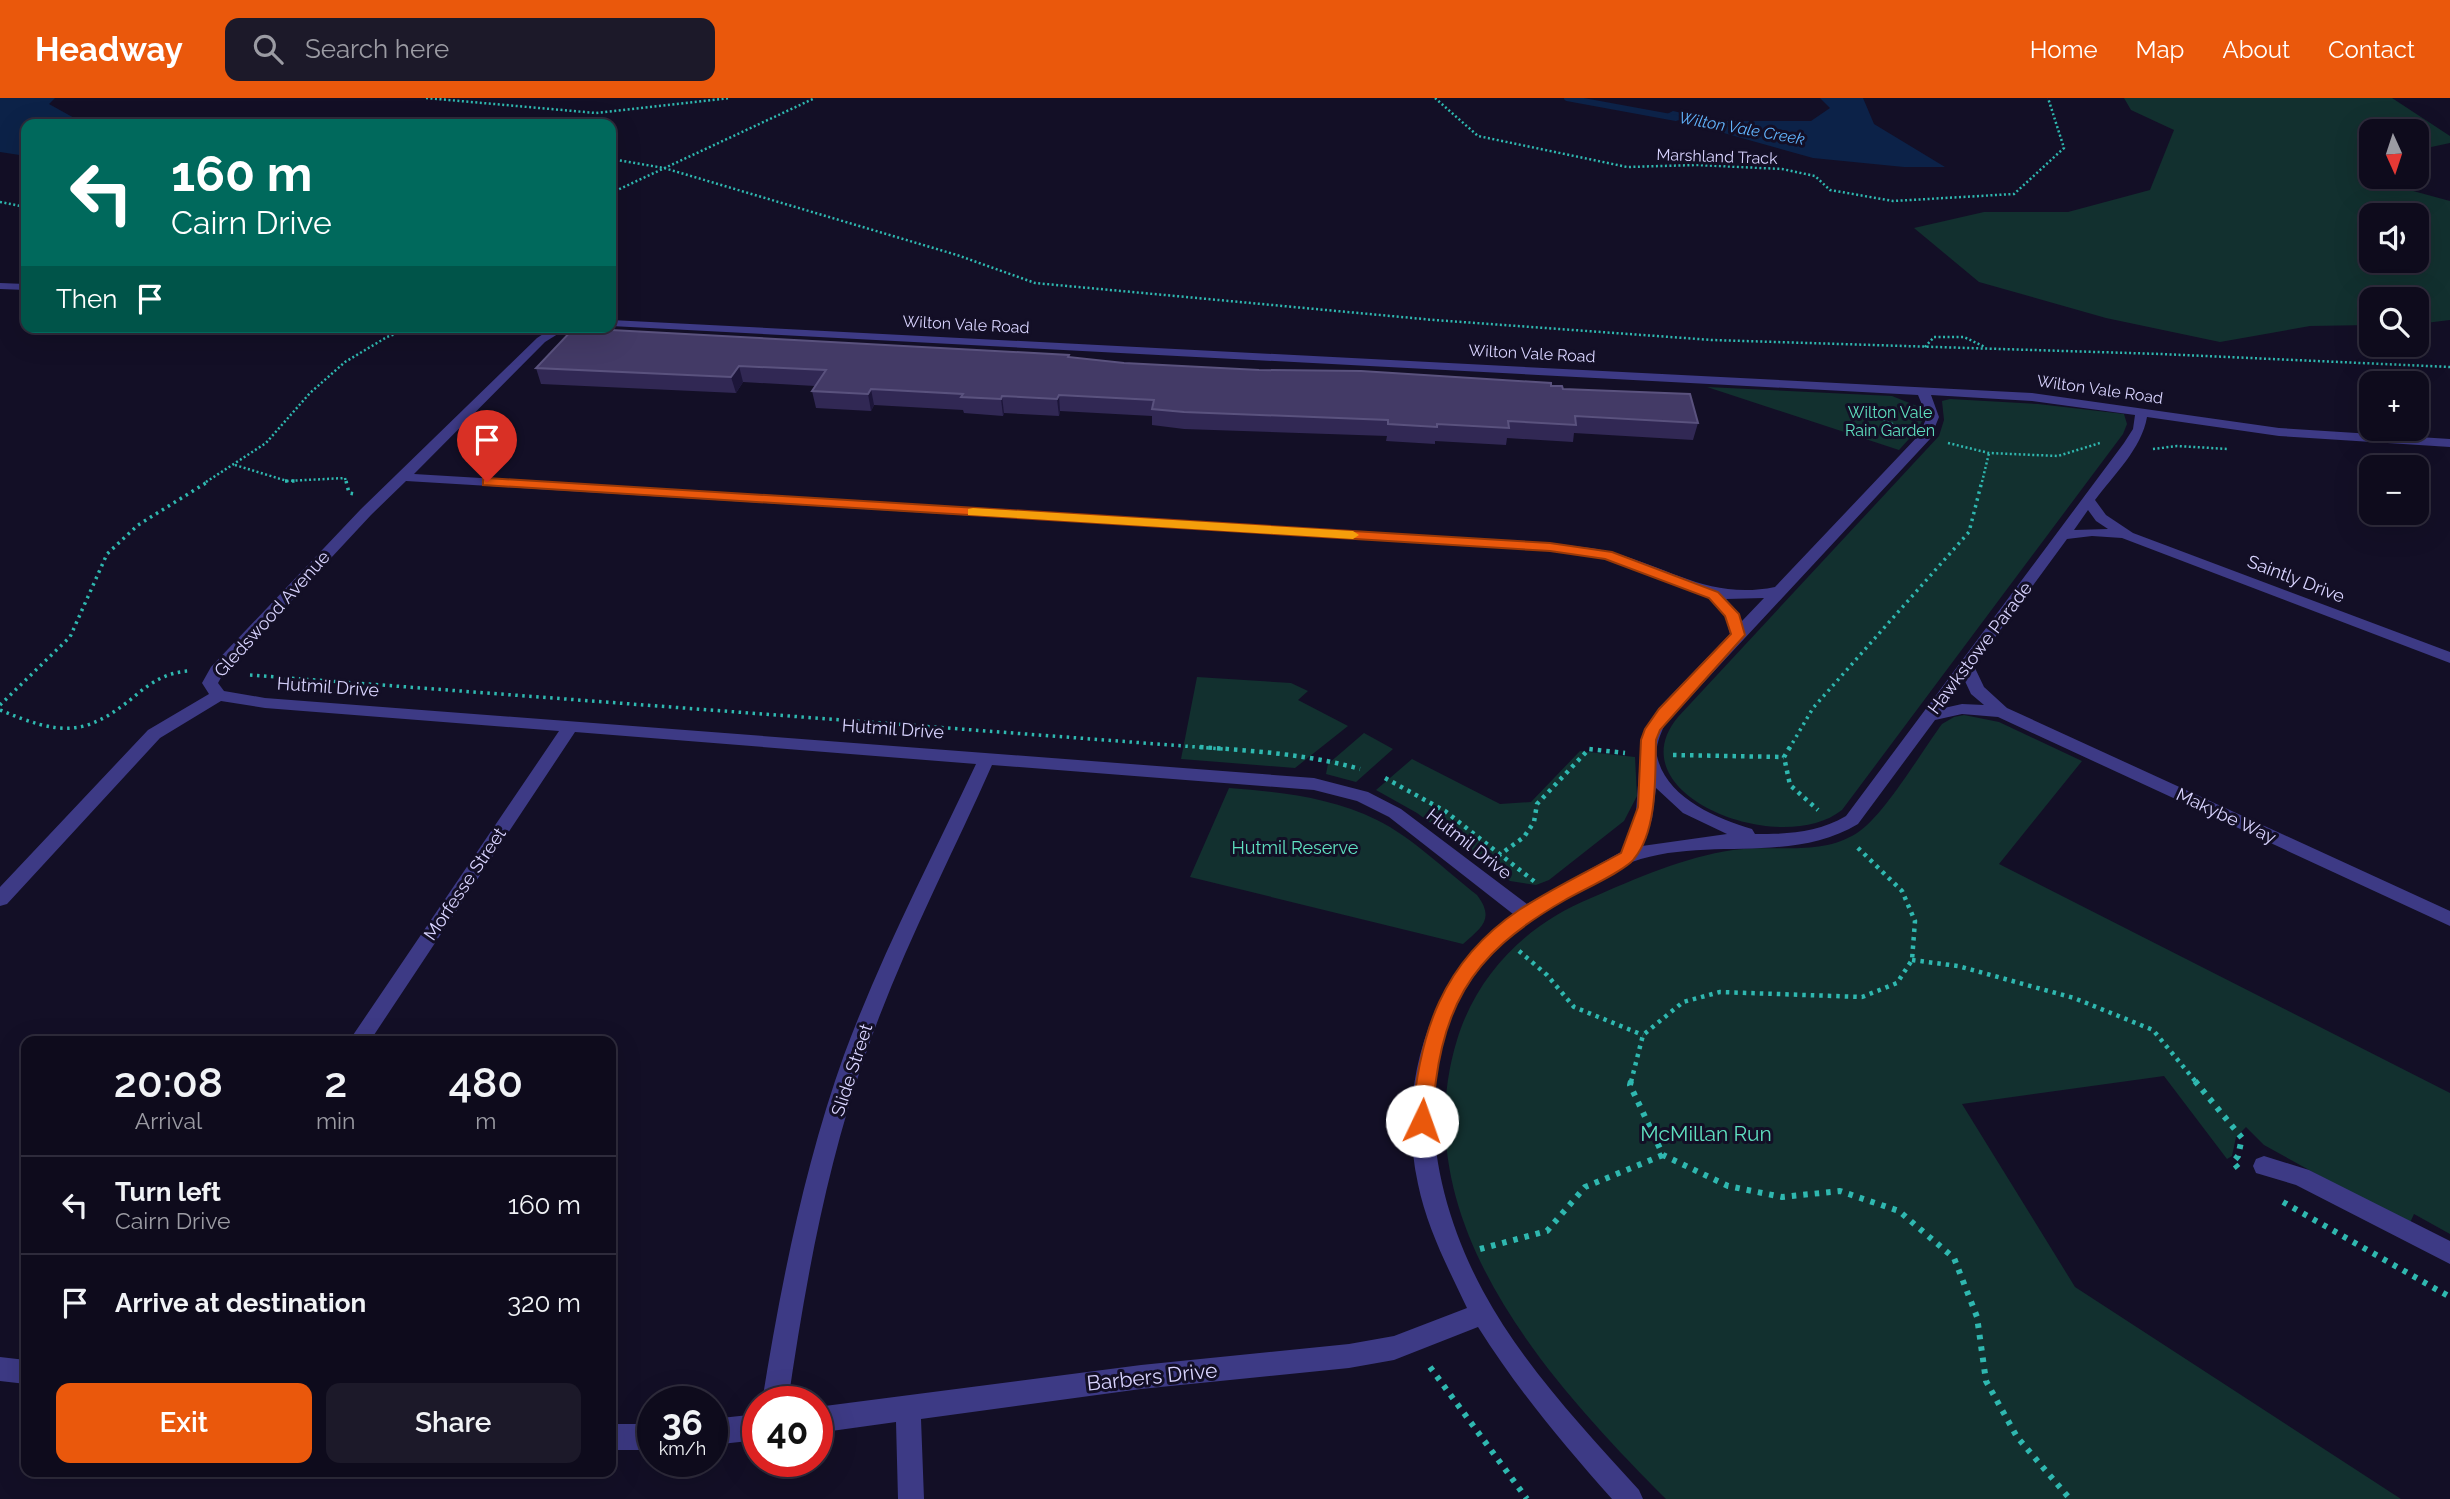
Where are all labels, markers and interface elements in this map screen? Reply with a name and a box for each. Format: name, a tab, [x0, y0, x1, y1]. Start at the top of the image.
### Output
search box	[225, 18, 715, 81]
text: Headway	[35, 30, 183, 69]
icon: search	[249, 30, 287, 68]
text: Search here	[305, 34, 449, 64]
text: Home	[2030, 35, 2098, 64]
text: Map	[2136, 35, 2184, 64]
text: About	[2222, 35, 2290, 64]
text: Contact	[2328, 35, 2415, 64]
water label: Wilton Vale Creek	[1678, 108, 1807, 149]
north arrow	[2359, 119, 2429, 189]
map controls	[2359, 119, 2429, 525]
text: 160 m	[171, 145, 312, 202]
street label: Marshland Track	[1656, 145, 1778, 168]
icon: left	[56, 147, 147, 238]
button: sound	[2359, 203, 2429, 273]
text: Cairn Drive	[171, 204, 332, 241]
icon: arrive	[131, 280, 169, 318]
text: Then	[56, 284, 117, 314]
button: search	[2359, 287, 2429, 357]
street label: Wilton Vale Road	[902, 312, 1030, 337]
street label: Wilton Vale Road	[1468, 341, 1596, 366]
street label: Wilton Vale Road	[2036, 371, 2164, 408]
button: +	[2359, 371, 2429, 441]
park label: Wilton Vale Rain Garden	[1845, 403, 1935, 440]
pin	[457, 410, 517, 482]
icon: arrive	[468, 421, 506, 459]
button: −	[2359, 455, 2429, 525]
street label: Gledswood Avenue	[210, 546, 334, 681]
street label: Saintly Drive	[2245, 550, 2348, 607]
street label: Hawkstowe Parade	[1923, 577, 2036, 718]
street label: Hutmil Drive	[276, 672, 380, 701]
street label: Hutmil Drive	[841, 714, 945, 743]
street label: Makybe Way	[2173, 783, 2280, 848]
street label: Hutmil Drive	[1423, 804, 1516, 884]
street label: Morfesse Street	[419, 823, 510, 944]
park label: Hutmil Reserve	[1232, 837, 1359, 858]
street label: Slide Street	[827, 1021, 876, 1119]
text: 20:08	[114, 1058, 223, 1107]
text: 2	[324, 1058, 347, 1107]
text: 480	[448, 1058, 523, 1107]
position arrow	[1385, 1084, 1459, 1158]
text: Arrival	[135, 1107, 202, 1134]
text: min	[316, 1107, 356, 1134]
text: m	[475, 1107, 496, 1134]
park label: McMillan Run	[1640, 1121, 1772, 1146]
text: Turn left	[115, 1177, 221, 1207]
icon: left	[56, 1186, 94, 1224]
text: 160 m	[508, 1190, 581, 1220]
text: Cairn Drive	[115, 1207, 231, 1234]
icon: arrive	[56, 1284, 94, 1322]
text: Arrive at destination	[115, 1288, 366, 1318]
text: 320 m	[507, 1288, 581, 1318]
street label: Barbers Drive	[1085, 1357, 1218, 1396]
button: Exit	[56, 1383, 312, 1463]
button: Share	[326, 1383, 581, 1463]
speed limit sign: 40	[742, 1386, 833, 1477]
text: 36	[662, 1402, 703, 1443]
text: km/h	[659, 1438, 706, 1459]

